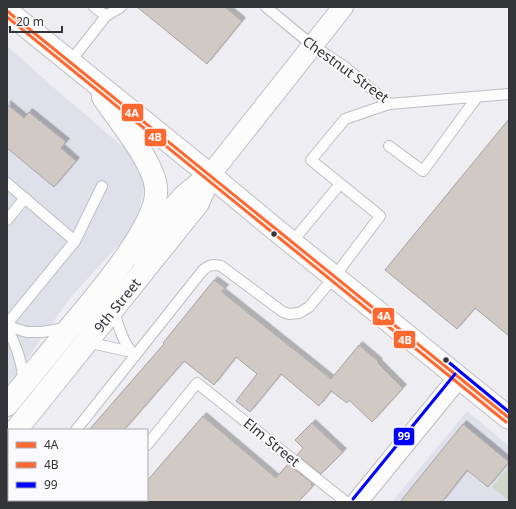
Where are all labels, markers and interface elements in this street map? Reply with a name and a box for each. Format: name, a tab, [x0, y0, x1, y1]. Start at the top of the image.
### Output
scale bar	[10, 8, 62, 34]
text: 20 m	[16, 13, 44, 30]
street label: Chestnut Street	[299, 31, 393, 107]
line badge: 4A	[121, 103, 144, 122]
text: 4A	[125, 105, 139, 120]
line badge: 4B	[144, 128, 167, 147]
text: 4B	[148, 129, 162, 144]
unlabelled marker	[269, 229, 279, 239]
street label: 9th Street	[89, 274, 145, 336]
line badge: 4A	[372, 307, 395, 326]
text: 4A	[377, 308, 391, 323]
line badge: 4B	[393, 330, 416, 349]
text: 4B	[398, 332, 412, 347]
unlabelled marker	[441, 355, 451, 365]
street label: Elm Street	[240, 413, 304, 471]
line badge: 99	[393, 427, 415, 446]
text: 99	[398, 428, 410, 443]
legend	[8, 429, 148, 501]
text: 4A	[44, 436, 59, 453]
text: 4B	[44, 456, 59, 473]
text: 99	[44, 476, 58, 493]

